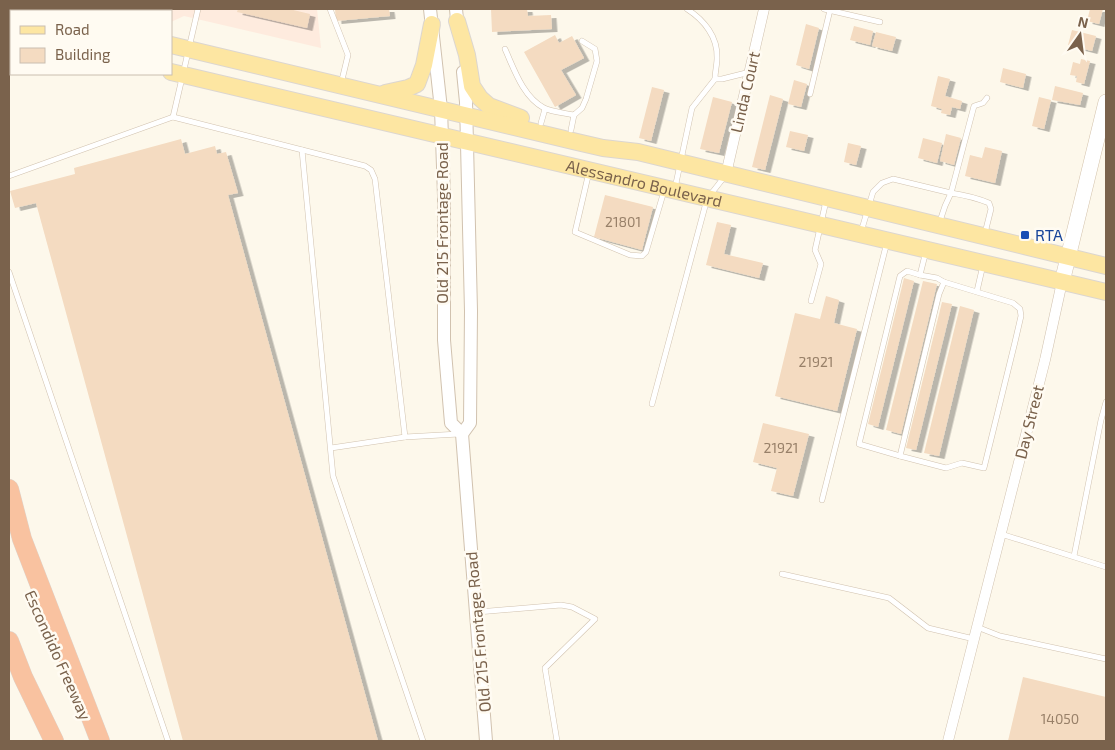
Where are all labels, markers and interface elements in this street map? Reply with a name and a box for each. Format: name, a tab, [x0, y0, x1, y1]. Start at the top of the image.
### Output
legend	[10, 10, 172, 75]
north arrow	[1055, 10, 1105, 60]
text: N	[1076, 12, 1090, 31]
text: Road	[55, 20, 90, 38]
text: Building	[55, 45, 111, 63]
street label: Linda Court	[726, 49, 763, 134]
street label: Old 215 Frontage Road	[432, 142, 451, 304]
street label: Alessandro Boulevard	[564, 155, 724, 210]
house number: 21801	[605, 213, 641, 230]
place label: RTA	[1035, 225, 1063, 244]
marker: RTA	[1019, 229, 1031, 241]
house number: 21921	[799, 353, 833, 370]
street label: Day Street	[1010, 383, 1047, 461]
house number: 21921	[764, 439, 798, 456]
street label: Old 215 Frontage Road	[461, 551, 494, 713]
street label: Escondido Freeway	[21, 587, 96, 723]
house number: 14050	[1041, 710, 1079, 727]

